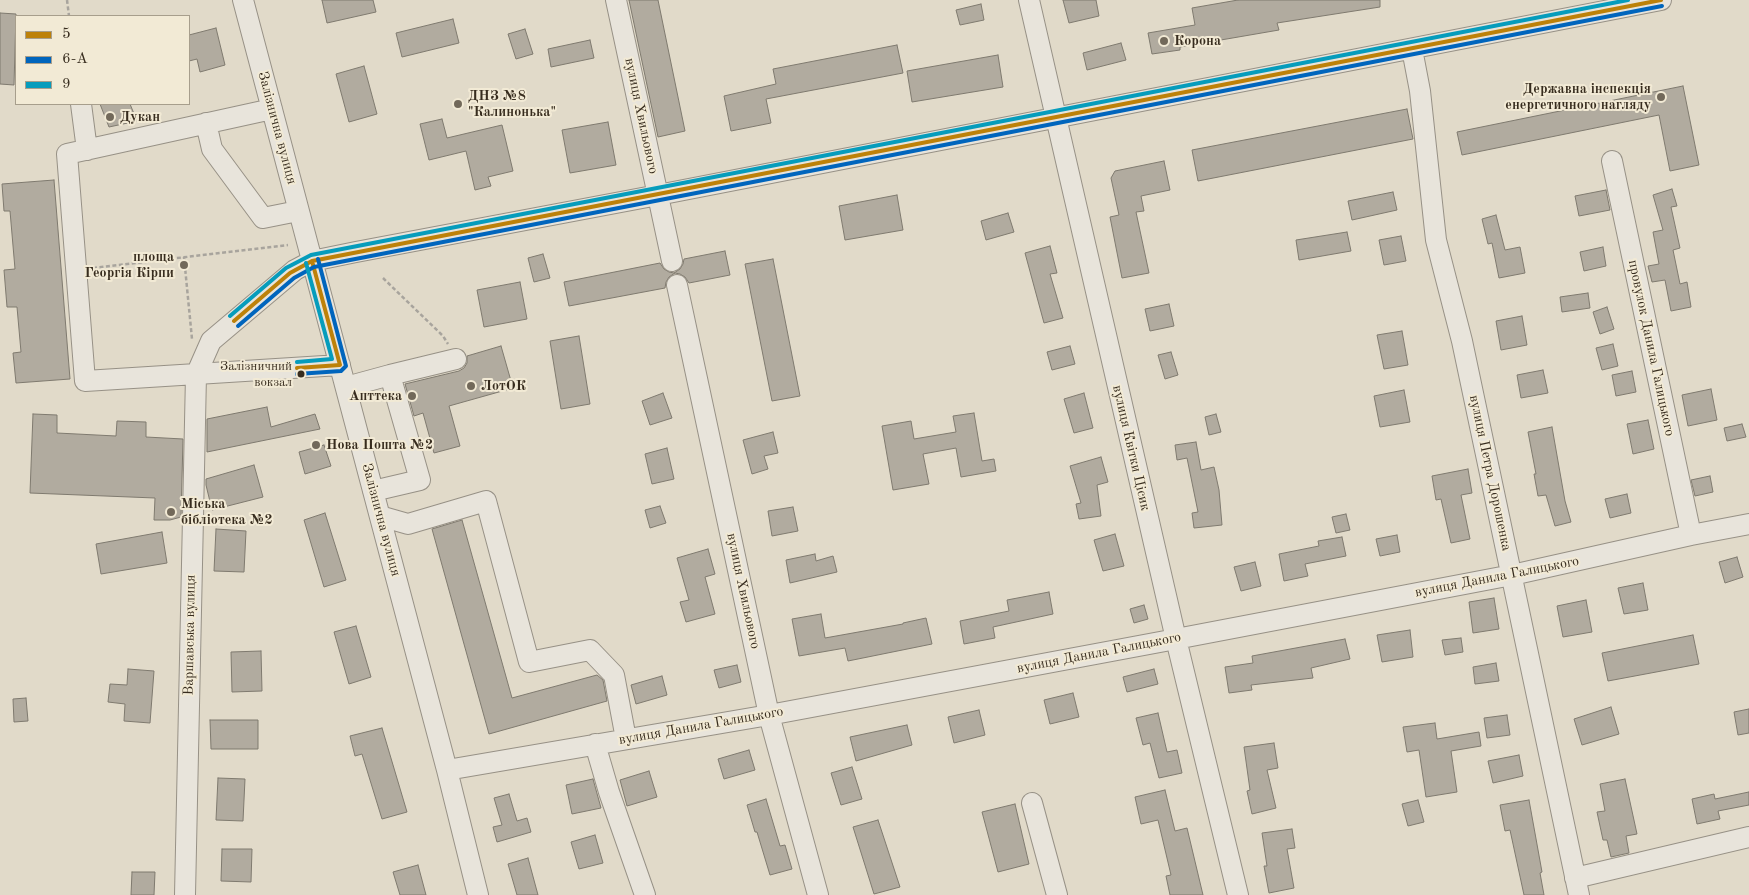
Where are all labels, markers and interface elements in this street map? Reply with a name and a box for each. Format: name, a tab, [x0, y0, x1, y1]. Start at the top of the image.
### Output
legend	[15, 15, 190, 105]
text: 5	[62, 27, 71, 42]
place label: Корона	[1174, 33, 1221, 49]
marker: Корона	[1158, 35, 1170, 47]
text: 6-А	[62, 52, 88, 67]
street label: вулиця Хвильового	[621, 57, 661, 175]
street label: Залізнична вулиця	[254, 70, 300, 186]
text: 9	[62, 77, 71, 92]
place label: Державна інспекція енергетичного нагляду	[1505, 81, 1651, 114]
place label: ДНЗ №8 "Калинонька"	[468, 88, 556, 120]
marker: Державна інспекція енергетичного нагляду	[1655, 91, 1667, 103]
marker: ДНЗ №8 "Калинонька"	[452, 98, 464, 110]
place label: Дукан	[120, 109, 160, 125]
marker: Дукан	[104, 111, 116, 123]
place label: площа Георгія Кірпи	[85, 249, 174, 282]
street label: провулок Данила Галицького	[1624, 258, 1678, 438]
marker: площа Георгія Кірпи	[178, 259, 190, 271]
place label: Залізничний вокзал	[220, 359, 292, 390]
marker: Залізничний вокзал	[296, 369, 306, 379]
place label: ЛотОК	[481, 378, 526, 394]
marker: ЛотОК	[465, 380, 477, 392]
street label: вулиця Квітки Цісик	[1108, 384, 1154, 512]
place label: Апттека	[349, 388, 402, 404]
marker: Апттека	[406, 390, 418, 402]
street label: вулиця Петра Дорошенка	[1465, 393, 1515, 553]
place label: Нова Пошта №2	[326, 437, 433, 453]
marker: Нова Пошта №2	[310, 439, 322, 451]
street label: Залізнична вулиця	[358, 462, 404, 578]
place label: Міська бібліотека №2	[181, 496, 273, 528]
marker: Міська бібліотека №2	[165, 506, 177, 518]
street label: вулиця Хвильового	[723, 532, 763, 650]
street label: вулиця Данила Галицького	[1414, 553, 1580, 601]
street label: Варшавська вулиця	[181, 574, 199, 696]
street label: вулиця Данила Галицького	[1016, 629, 1182, 677]
street label: вулиця Данила Галицького	[617, 703, 785, 749]

